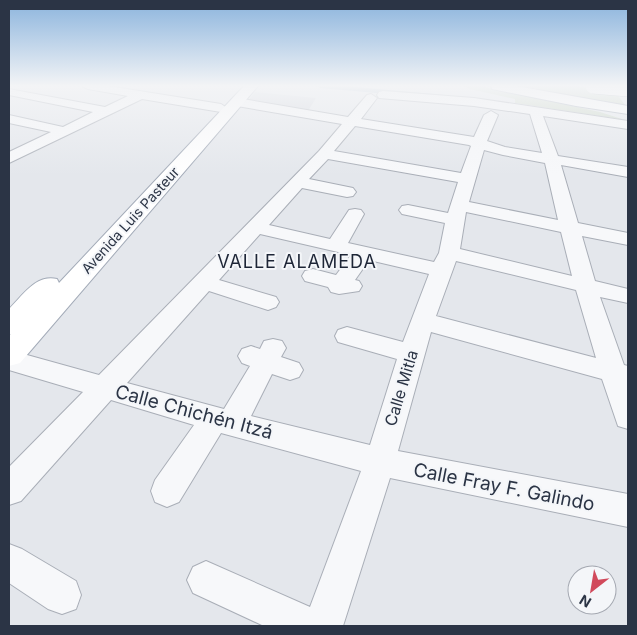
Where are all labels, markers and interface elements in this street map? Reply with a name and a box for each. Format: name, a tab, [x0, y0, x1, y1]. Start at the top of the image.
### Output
street label: Avenida Luis Pasteur	[78, 163, 182, 277]
district label: VALLE ALAMEDA	[217, 251, 377, 272]
street label: Calle Mitla	[380, 347, 422, 429]
street label: Calle Chichén Itzá	[113, 380, 275, 444]
street label: Calle Fray F. Galindo	[411, 458, 597, 516]
north arrow	[567, 565, 617, 615]
text: N	[576, 592, 594, 612]

